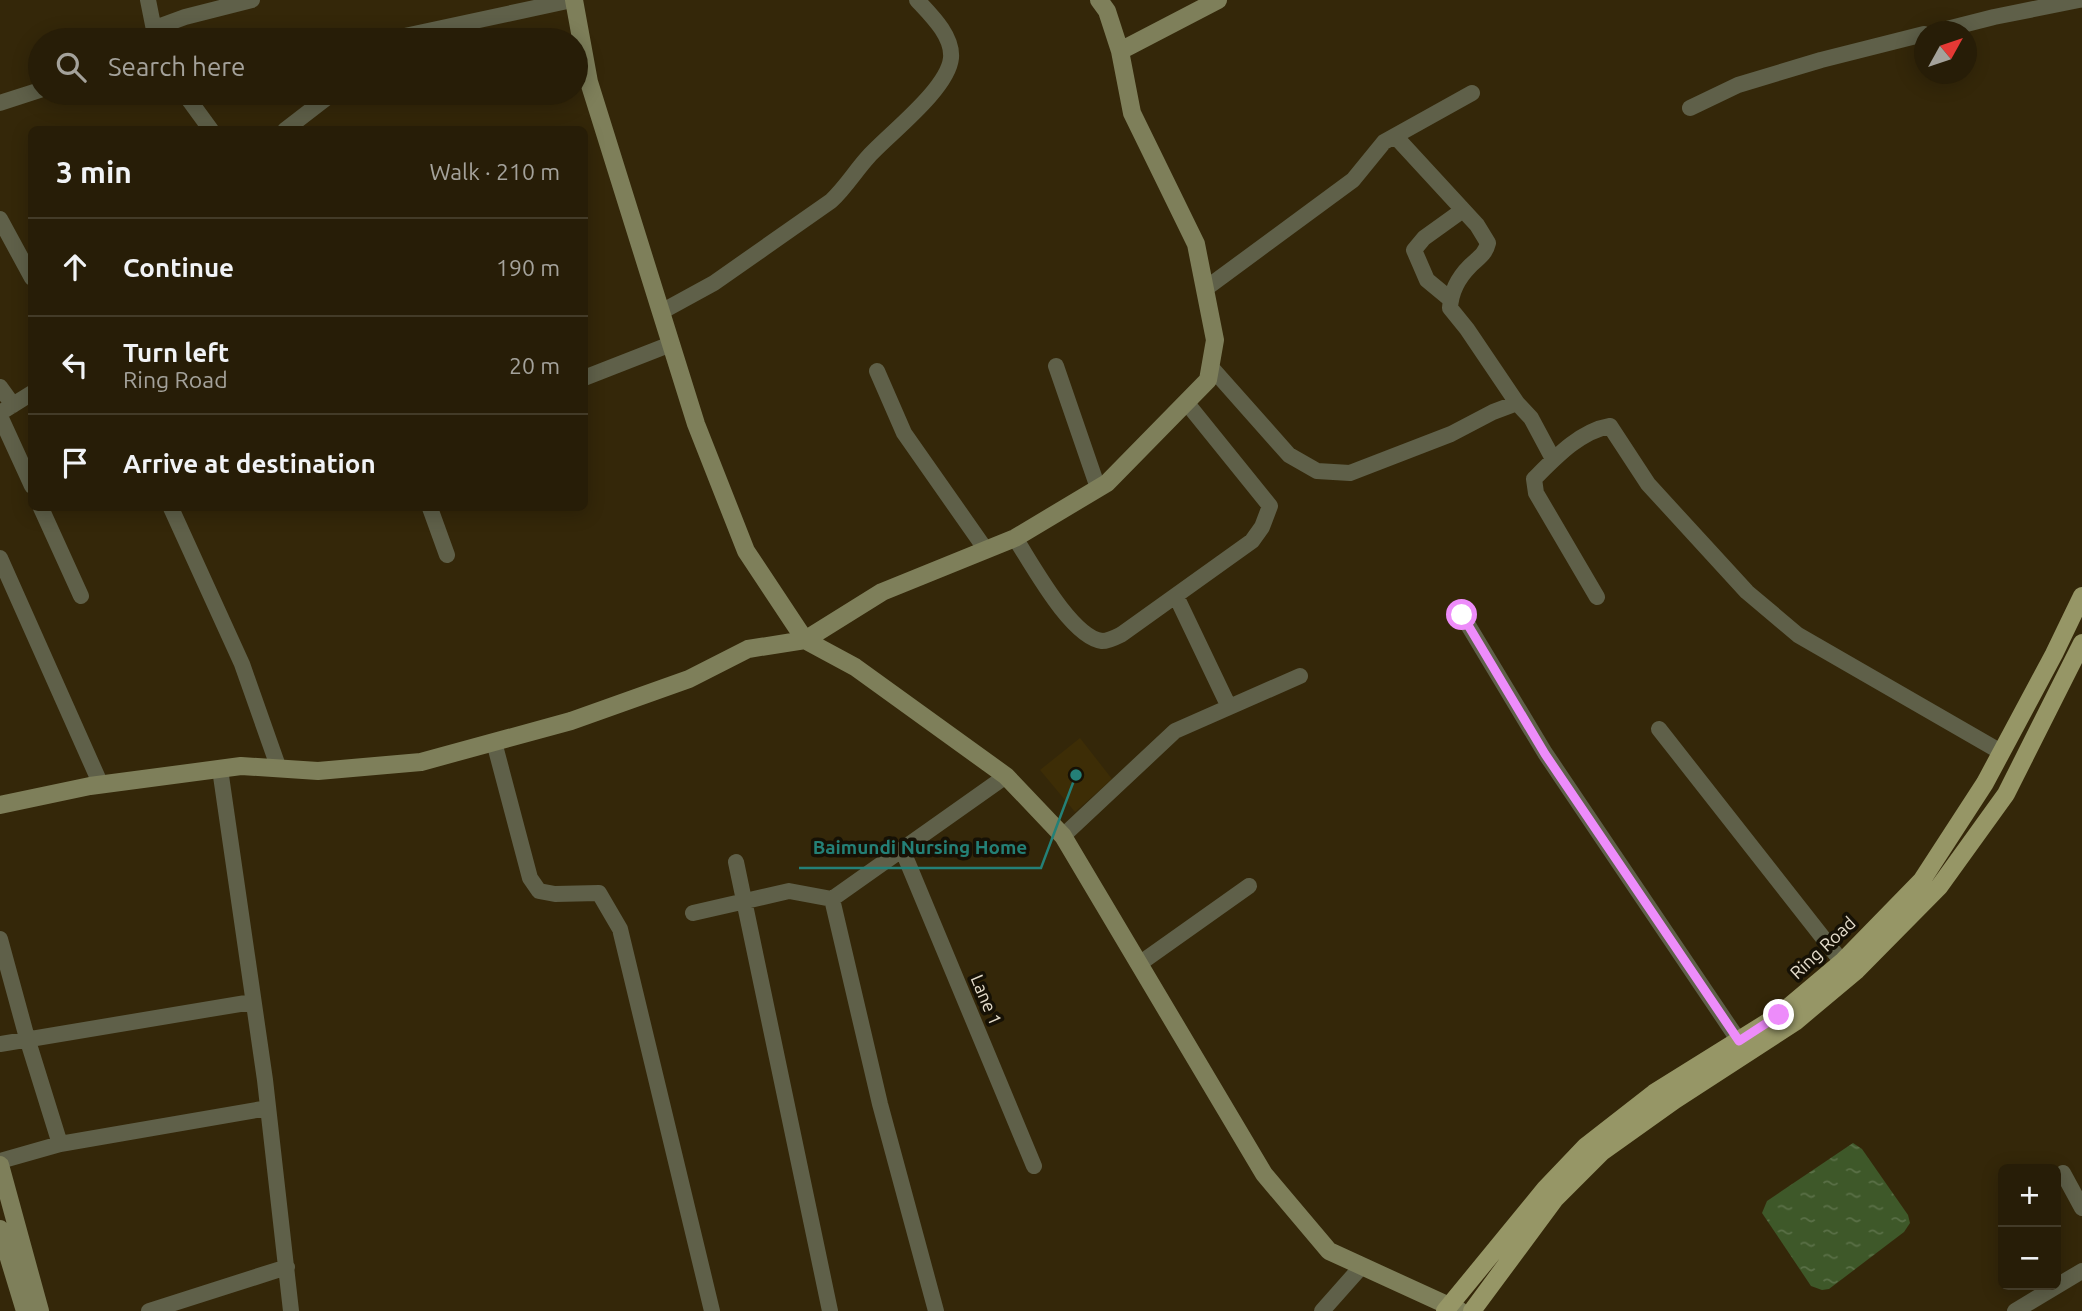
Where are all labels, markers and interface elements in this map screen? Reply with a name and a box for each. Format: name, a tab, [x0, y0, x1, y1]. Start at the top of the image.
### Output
north arrow	[1914, 21, 1977, 84]
search box	[28, 28, 588, 105]
icon: search	[52, 48, 90, 86]
text: Search here	[108, 52, 245, 81]
text: 3 min	[56, 155, 132, 189]
text: Walk · 210 m	[429, 159, 560, 184]
icon: ahead	[56, 248, 94, 286]
text: Continue	[123, 253, 234, 282]
text: 190 m	[496, 255, 560, 280]
text: Turn left	[123, 338, 229, 367]
icon: left	[56, 346, 94, 384]
text: 20 m	[509, 353, 560, 378]
text: Ring Road	[123, 367, 228, 392]
icon: arrive	[56, 444, 94, 482]
text: Arrive at destination	[123, 449, 376, 478]
route start	[1446, 599, 1477, 630]
callout: Baimundi Nursing Home	[799, 828, 1041, 868]
text: Baimundi Nursing Home	[813, 836, 1027, 858]
street label: Ring Road	[1786, 912, 1859, 982]
street label: Lane 1	[967, 971, 1006, 1028]
route end	[1763, 999, 1794, 1030]
map controls	[1998, 1164, 2061, 1290]
button: +	[1998, 1164, 2061, 1227]
button: −	[1998, 1227, 2061, 1290]

